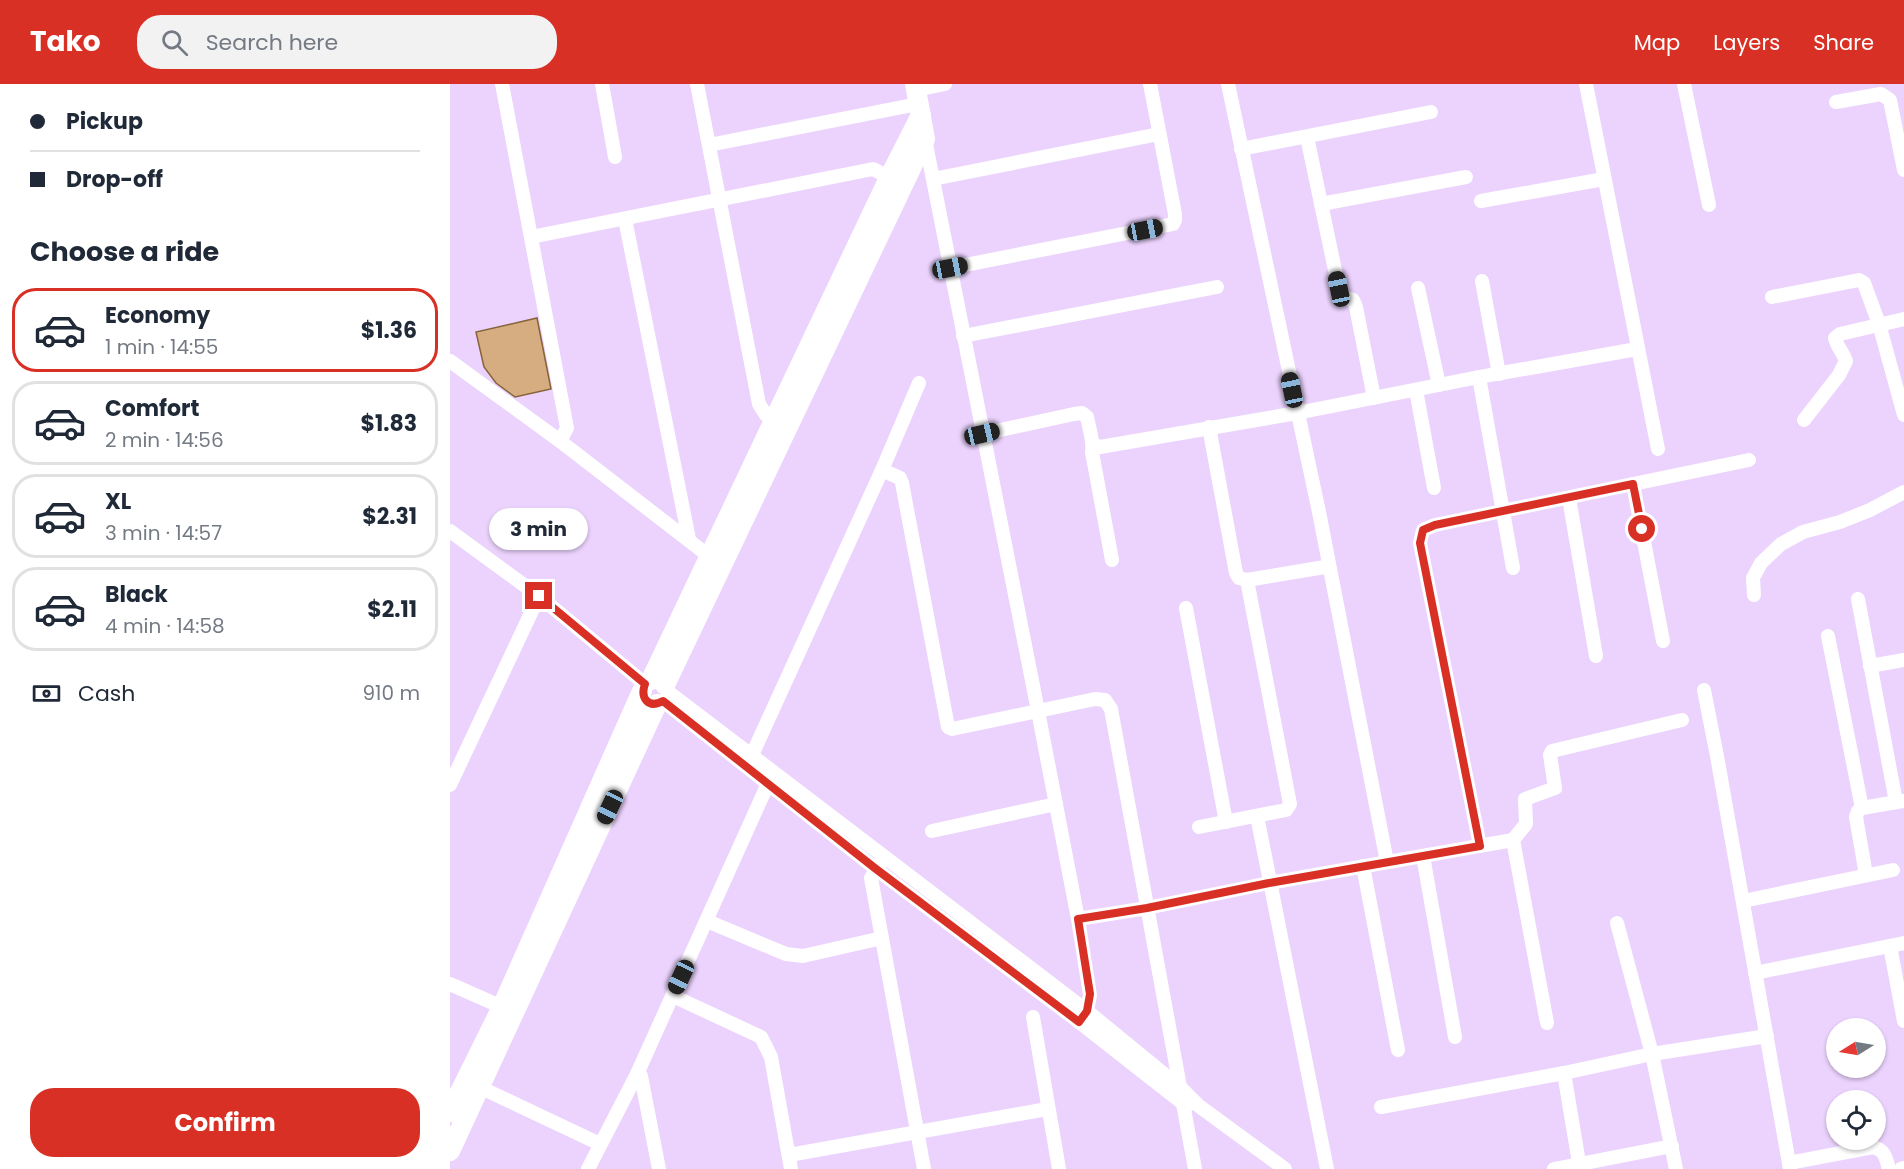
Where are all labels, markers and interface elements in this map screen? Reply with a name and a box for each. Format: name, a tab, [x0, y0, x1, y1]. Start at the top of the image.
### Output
search box	[137, 15, 557, 69]
text: Tako	[30, 22, 101, 61]
icon: search	[158, 26, 191, 59]
text: Search here	[206, 27, 338, 58]
text: Map	[1634, 28, 1680, 57]
text: Layers	[1713, 28, 1780, 57]
text: Share	[1813, 28, 1874, 57]
text: Pickup	[66, 106, 143, 137]
text: Drop-off	[66, 164, 163, 195]
car	[1126, 218, 1164, 242]
text: Choose a ride	[30, 233, 219, 270]
car	[931, 256, 969, 280]
car	[1326, 270, 1352, 308]
text: Economy	[105, 300, 210, 331]
icon: car	[33, 303, 87, 357]
text: $1.36	[361, 315, 417, 346]
text: 1 min · 14:55	[105, 333, 218, 361]
car	[1279, 371, 1305, 409]
text: Comfort	[105, 393, 199, 424]
icon: car	[33, 396, 87, 450]
text: $1.83	[360, 408, 417, 439]
car	[962, 421, 1002, 447]
text: 2 min · 14:56	[105, 426, 224, 454]
text: XL	[105, 486, 131, 517]
icon: car	[33, 489, 87, 543]
text: $2.31	[362, 501, 417, 532]
callout: 3 min	[490, 509, 588, 551]
text: 3 min	[510, 515, 567, 543]
route start	[1628, 515, 1655, 542]
text: 3 min · 14:57	[105, 519, 222, 547]
text: Black	[105, 579, 168, 610]
icon: car	[33, 582, 87, 636]
route end	[525, 582, 552, 609]
text: $2.11	[367, 594, 417, 625]
text: 4 min · 14:58	[105, 612, 225, 640]
icon: cash	[30, 677, 63, 710]
text: Cash	[78, 678, 135, 709]
text: 910 m	[363, 679, 420, 707]
car	[594, 787, 626, 827]
car	[665, 957, 697, 997]
north arrow	[1826, 1018, 1886, 1078]
map controls	[1826, 1018, 1886, 1150]
button: Confirm	[30, 1088, 420, 1157]
button: locate	[1826, 1090, 1886, 1150]

